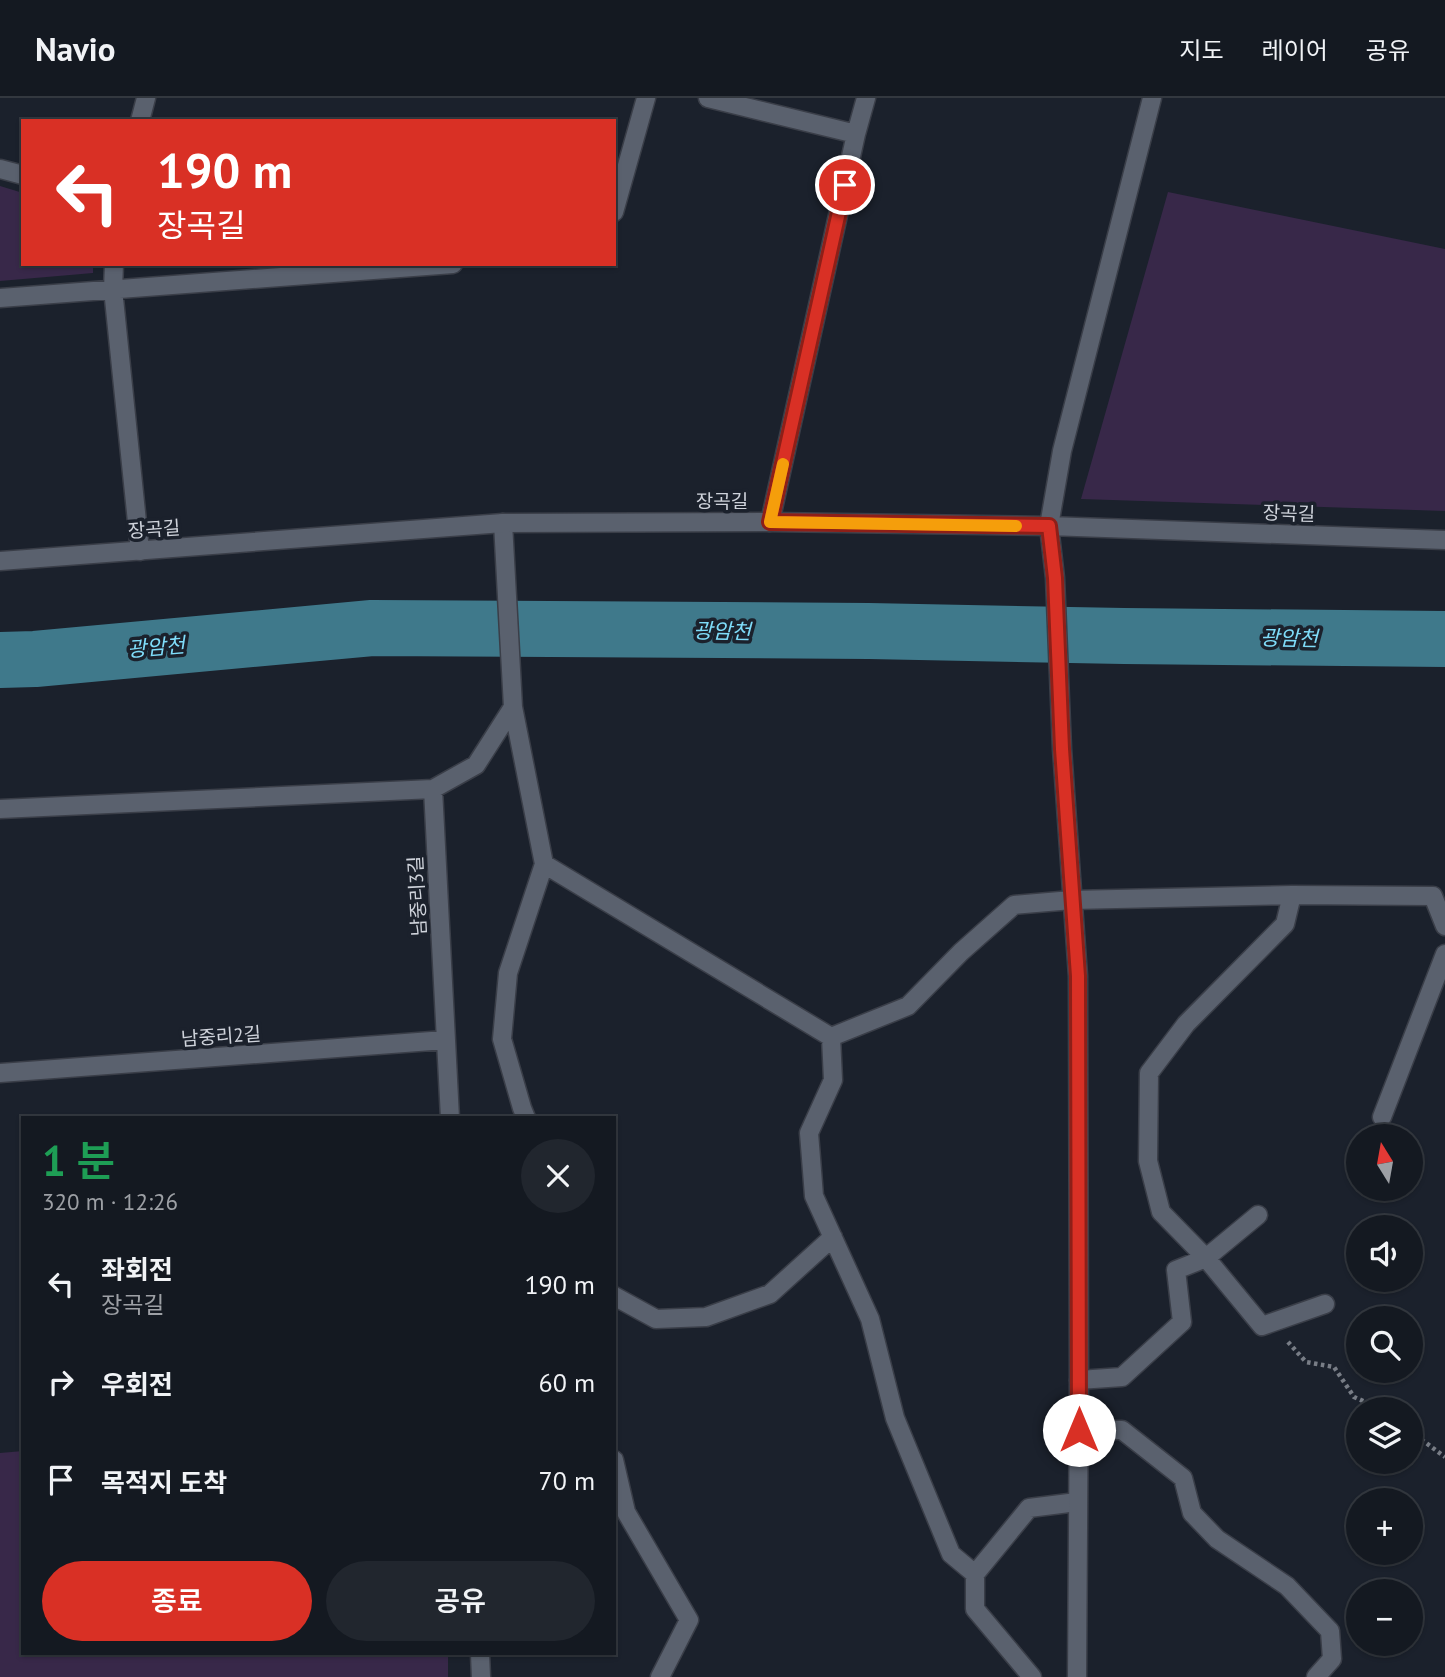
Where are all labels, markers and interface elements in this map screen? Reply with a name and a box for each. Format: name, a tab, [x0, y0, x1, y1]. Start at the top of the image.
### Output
text: Navio	[35, 27, 115, 70]
text: 지도	[1179, 35, 1224, 66]
text: 레이어	[1262, 35, 1328, 66]
text: 공유	[1366, 35, 1410, 66]
text: 190 m	[157, 138, 292, 202]
icon: left	[42, 147, 133, 238]
pin	[815, 155, 875, 215]
icon: arrive	[826, 166, 864, 204]
text: 장곡길	[157, 204, 245, 246]
street label: 장곡길	[696, 489, 748, 513]
street label: 장곡길	[1262, 500, 1316, 526]
street label: 장곡길	[127, 515, 181, 543]
water label: 광암천	[693, 617, 754, 645]
water label: 광암천	[1260, 624, 1321, 652]
water label: 광암천	[126, 631, 189, 663]
street label: 남중리3길	[403, 855, 431, 937]
street label: 남중리2길	[180, 1021, 262, 1051]
north arrow	[1346, 1124, 1423, 1200]
map controls	[1346, 1124, 1423, 1656]
text: 1 분	[42, 1133, 115, 1188]
button: close	[521, 1139, 595, 1213]
text: 320 m · 12:26	[42, 1187, 178, 1216]
button: sound	[1346, 1215, 1423, 1292]
text: 좌회전	[101, 1253, 173, 1286]
icon: left	[42, 1265, 80, 1303]
text: 190 m	[524, 1268, 595, 1301]
text: 장곡길	[101, 1290, 164, 1319]
button: search	[1346, 1306, 1423, 1383]
icon: right	[42, 1363, 80, 1401]
text: 60 m	[539, 1366, 595, 1399]
text: 우회전	[101, 1368, 173, 1401]
position arrow	[1042, 1393, 1116, 1467]
button: layers	[1346, 1397, 1423, 1474]
icon: arrive	[42, 1461, 80, 1499]
text: 70 m	[539, 1464, 595, 1497]
text: 목적지 도착	[101, 1466, 227, 1499]
button: +	[1346, 1488, 1423, 1565]
button: 종료	[42, 1561, 312, 1641]
button: 공유	[326, 1561, 595, 1641]
button: −	[1346, 1579, 1423, 1656]

